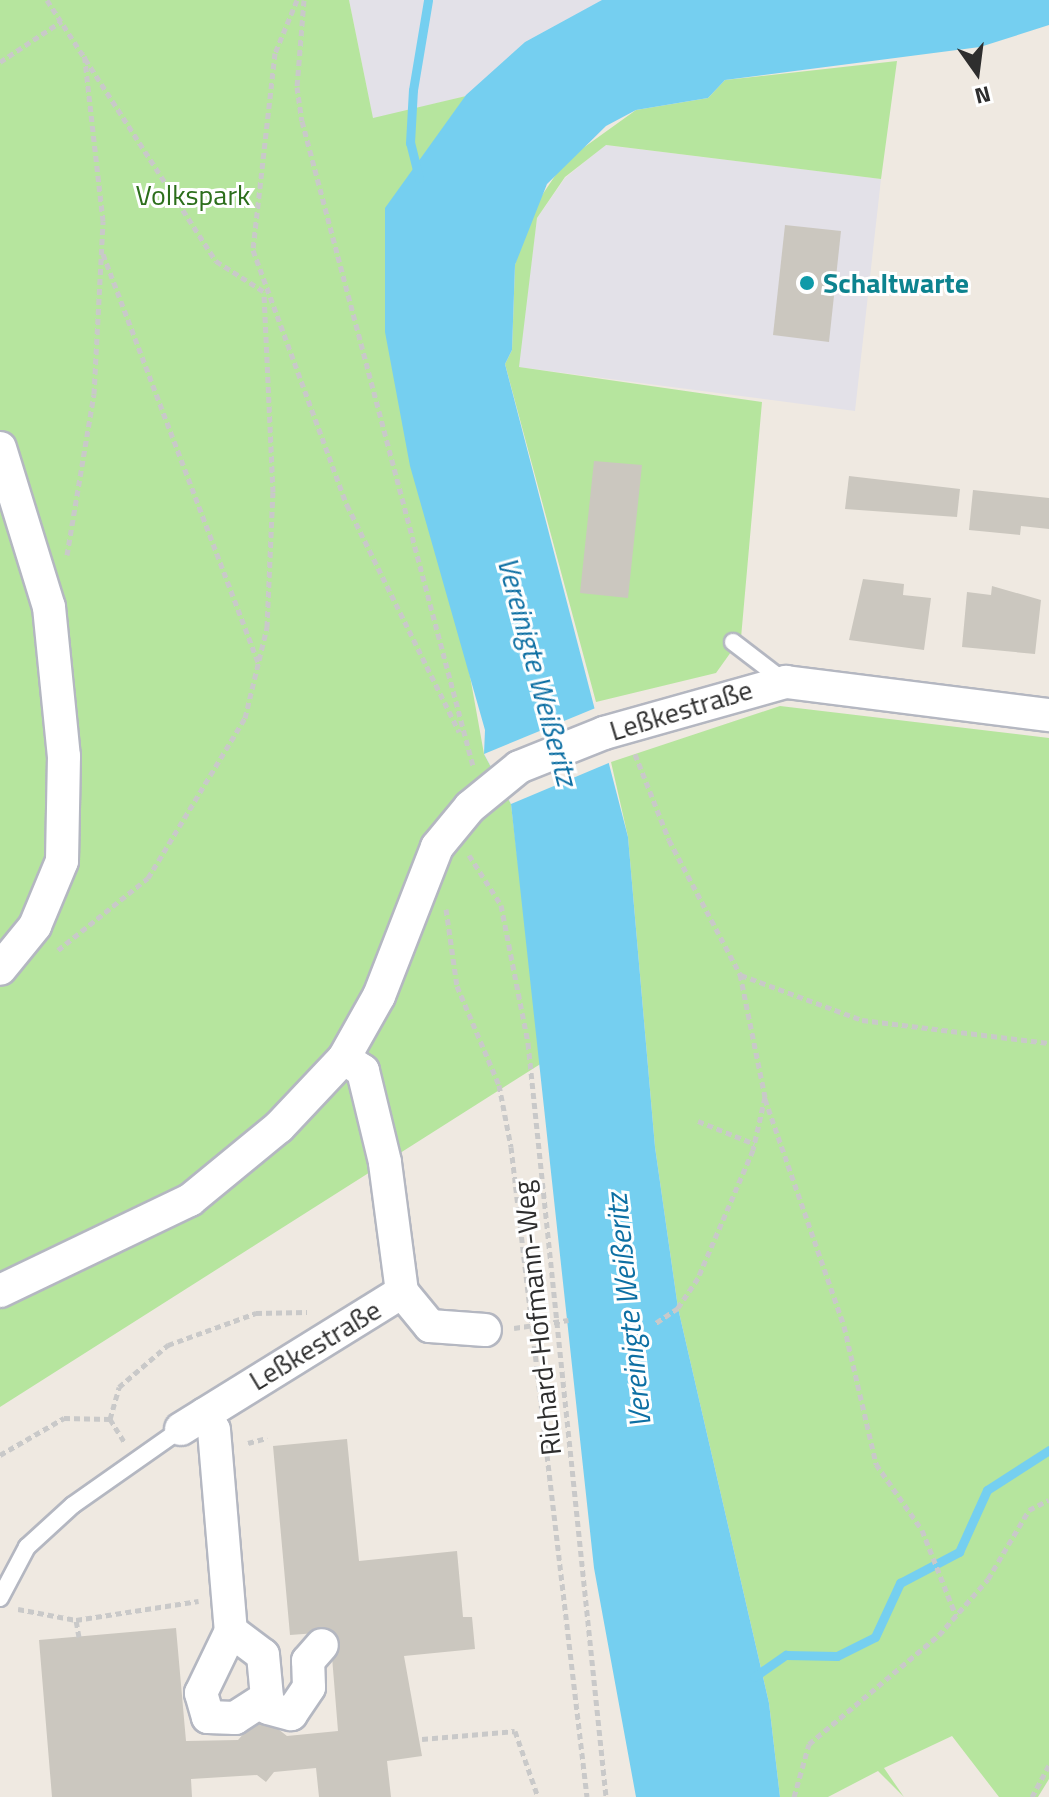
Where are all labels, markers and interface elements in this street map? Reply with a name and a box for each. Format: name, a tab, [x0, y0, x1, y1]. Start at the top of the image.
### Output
north arrow	[937, 32, 1017, 112]
text: N	[971, 77, 994, 114]
park label: Volkspark	[136, 178, 250, 212]
place label: Schaltwarte	[823, 266, 969, 300]
marker: Schaltwarte	[798, 274, 816, 292]
water label: Vereinigte Weißeritz	[490, 553, 586, 789]
street label: Leßkestraße	[606, 672, 756, 748]
street label: Richard-Hofmann-Weg	[506, 1179, 568, 1457]
water label: Vereinigte Weißeritz	[598, 1192, 658, 1430]
street label: Leßkestraße	[243, 1293, 387, 1397]

